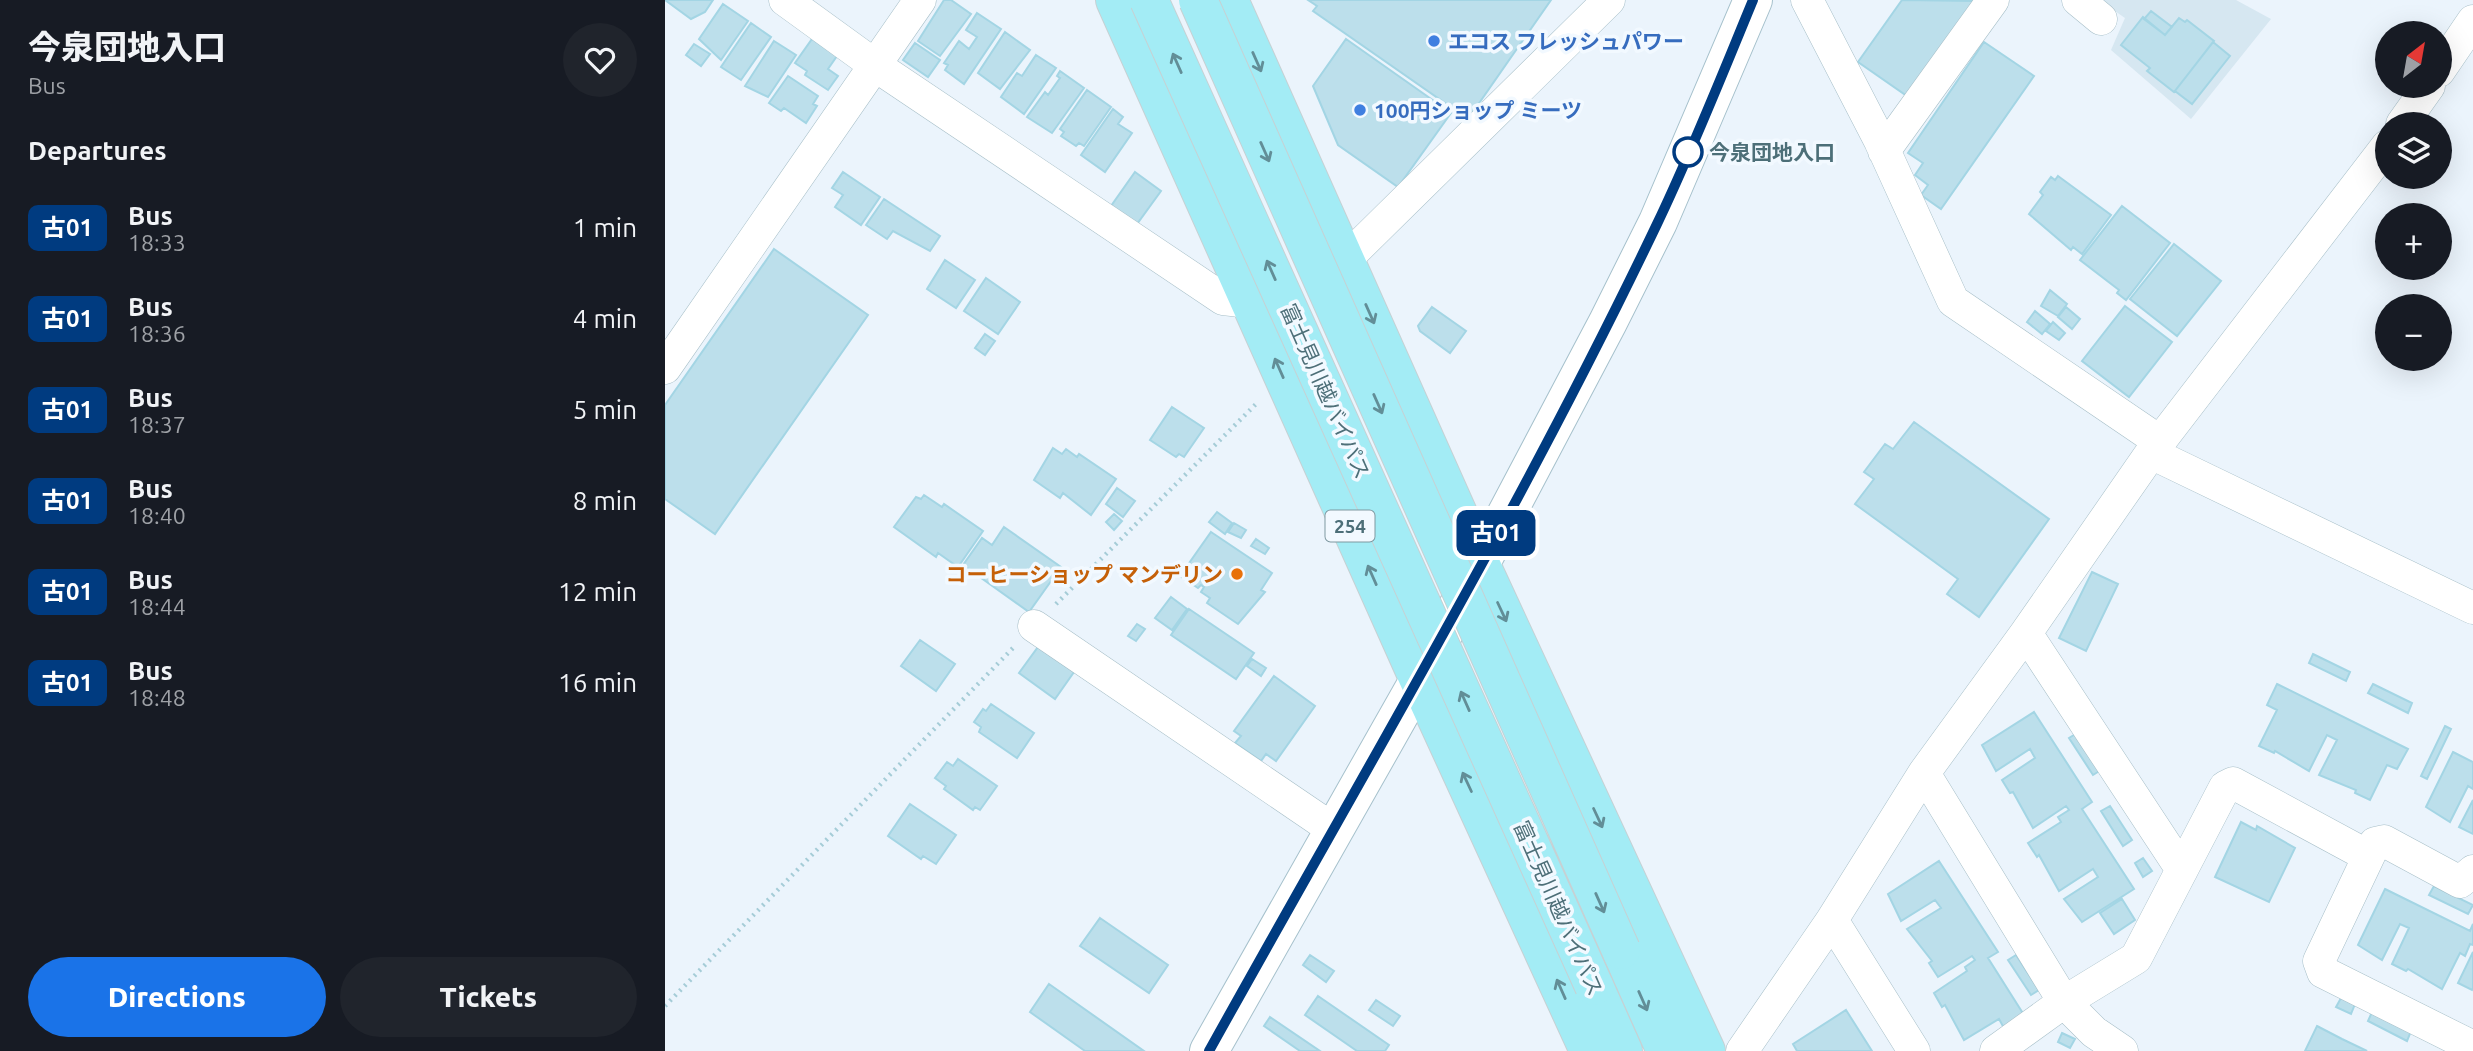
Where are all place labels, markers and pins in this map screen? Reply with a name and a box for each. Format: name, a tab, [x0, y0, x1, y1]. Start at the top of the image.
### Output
place label: エコス フレッシュパワー	[1448, 29, 1684, 53]
marker: エコス フレッシュパワー	[1426, 33, 1442, 49]
place label: 100円ショップ ミーツ	[1374, 98, 1582, 122]
marker: 100円ショップ ミーツ	[1352, 102, 1368, 118]
marker: 今泉団地入口	[1673, 137, 1703, 167]
place label: 今泉団地入口	[1709, 140, 1835, 164]
place label: コーヒーショップ マンデリン	[945, 562, 1223, 586]
marker: コーヒーショップ マンデリン	[1229, 566, 1245, 582]

